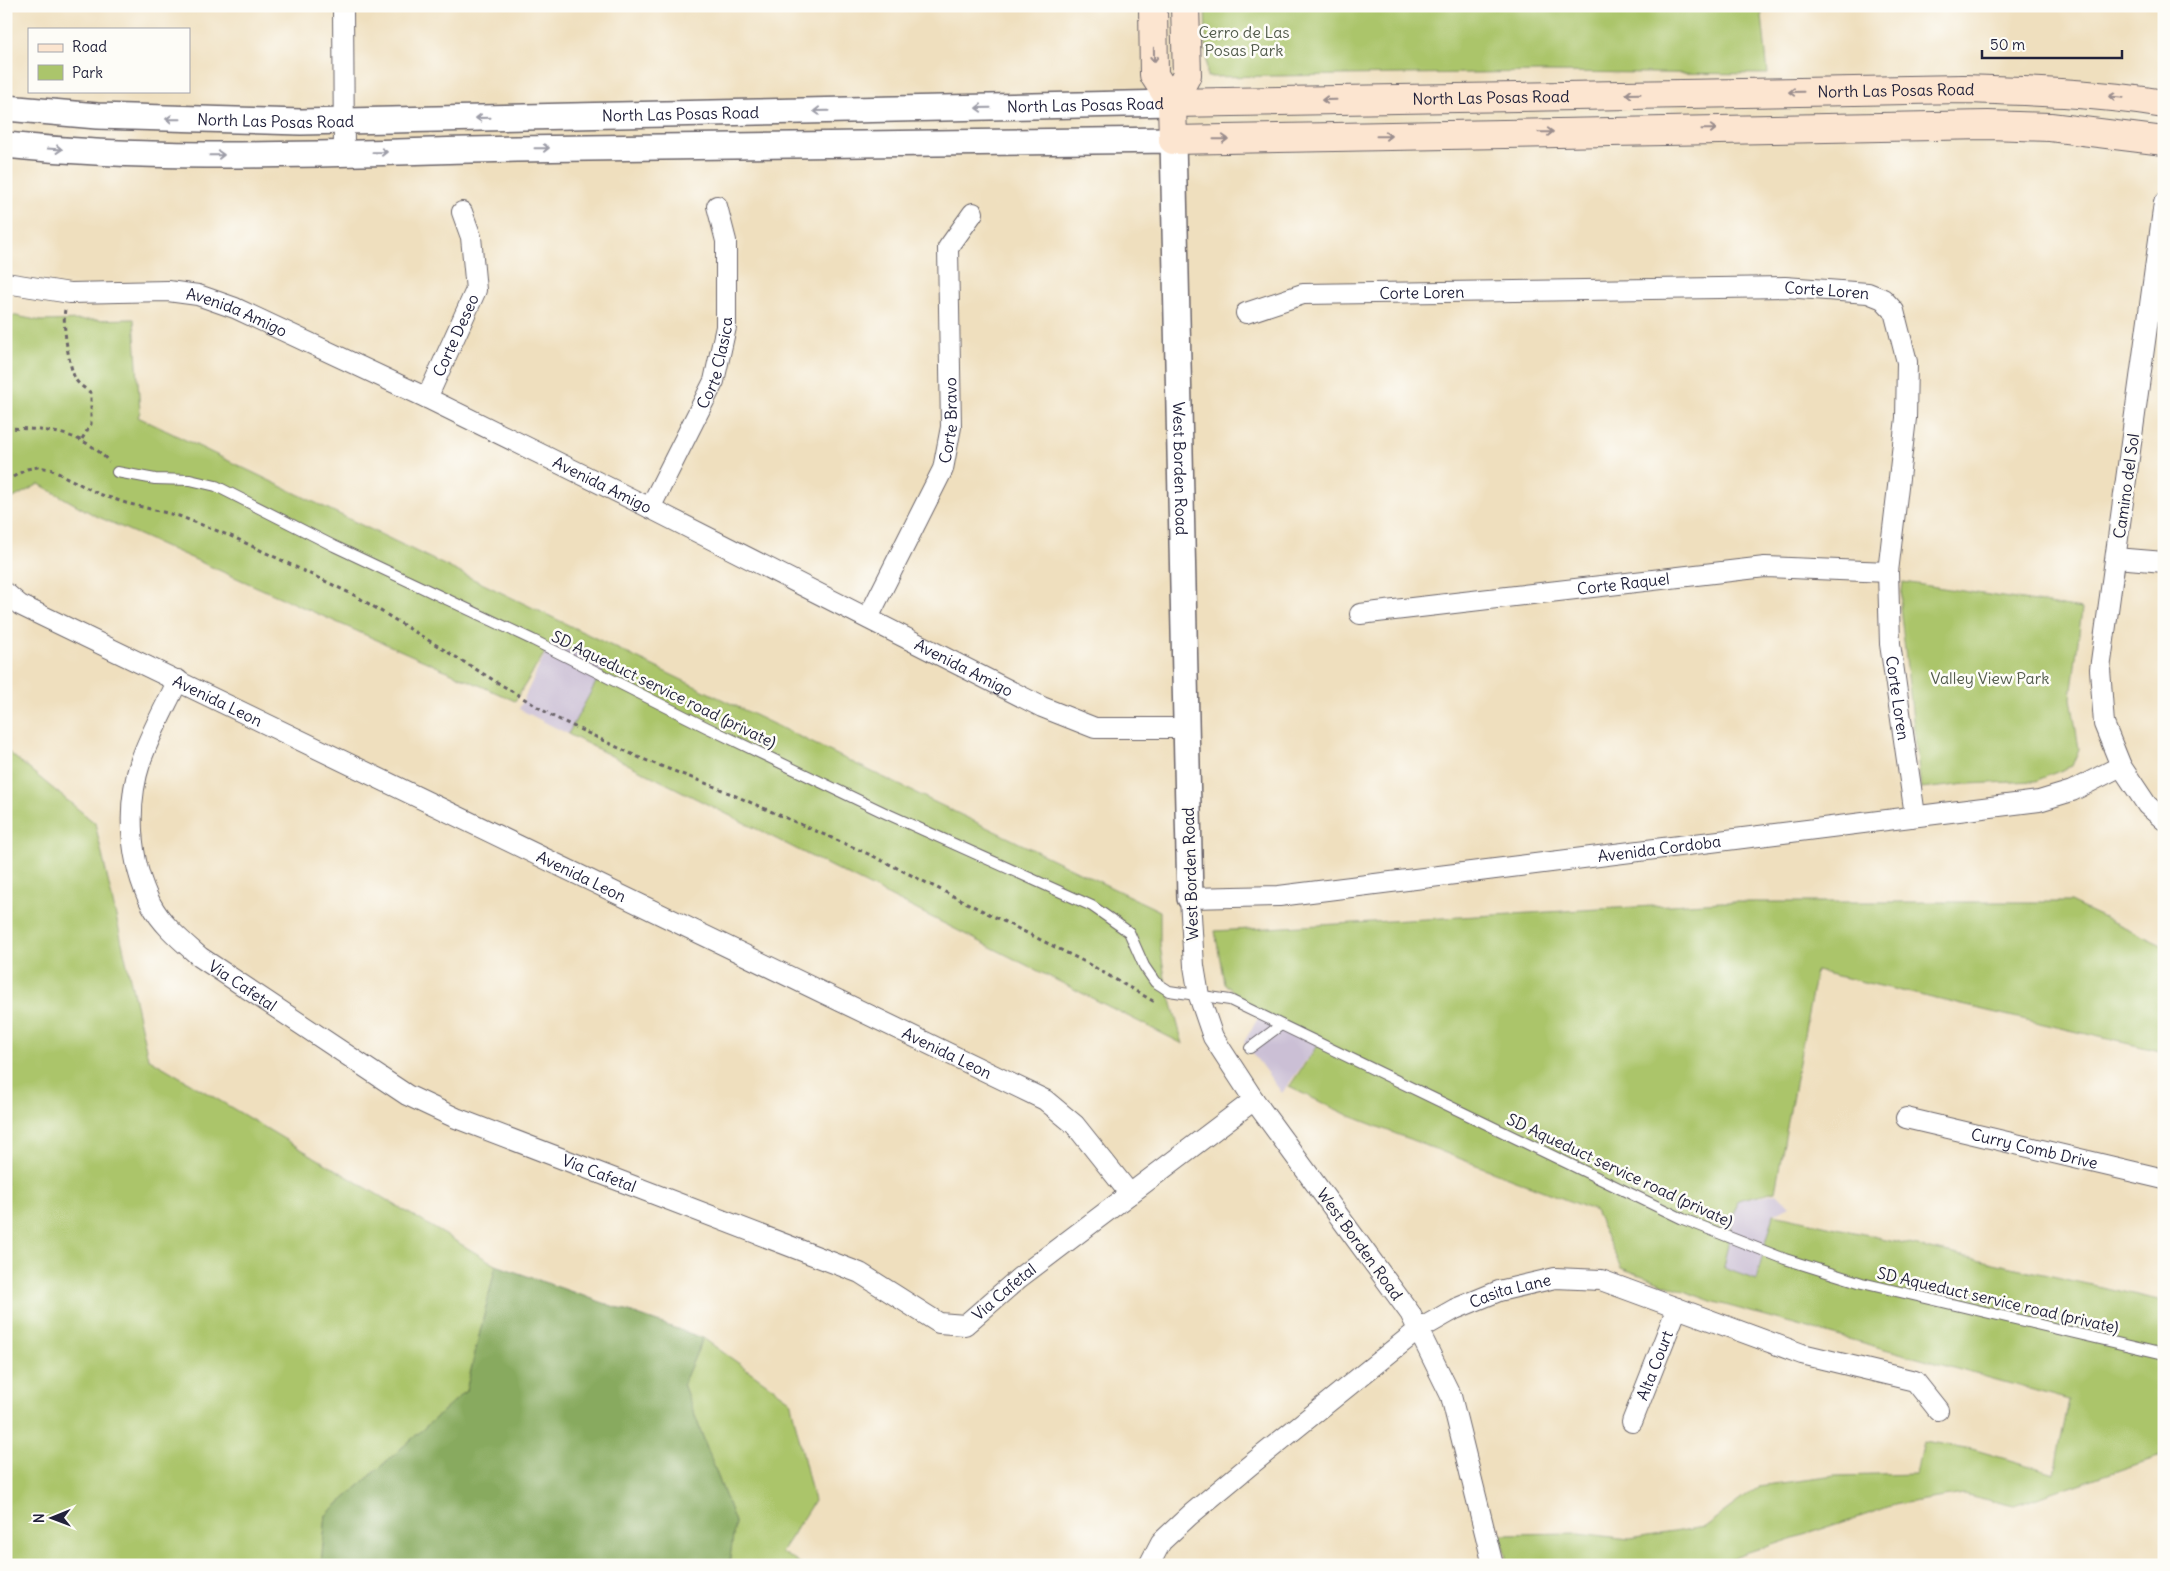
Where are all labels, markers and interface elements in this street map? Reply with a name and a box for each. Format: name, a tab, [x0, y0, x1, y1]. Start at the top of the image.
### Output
park label: Cerro de Las Posas Park	[1198, 22, 1290, 60]
legend	[28, 28, 190, 92]
scale bar	[1982, 28, 2122, 60]
text: 50 m	[1990, 35, 2025, 54]
text: Road	[72, 37, 107, 56]
one-way arrow	[1149, 46, 1159, 63]
text: Park	[72, 63, 103, 82]
street label: North Las Posas Road	[1817, 79, 1975, 102]
street label: North Las Posas Road	[1412, 86, 1570, 109]
one-way arrow	[1788, 87, 1804, 97]
one-way arrow	[1626, 89, 1642, 99]
one-way arrow	[2108, 92, 2124, 102]
street label: North Las Posas Road	[1007, 93, 1164, 117]
one-way arrow	[1321, 96, 1337, 105]
street label: North Las Posas Road	[602, 102, 759, 125]
one-way arrow	[975, 103, 991, 112]
one-way arrow	[813, 106, 829, 116]
street label: North Las Posas Road	[197, 109, 354, 132]
one-way arrow	[475, 113, 492, 123]
one-way arrow	[165, 114, 181, 123]
one-way arrow	[1700, 124, 1717, 134]
one-way arrow	[1538, 128, 1554, 137]
one-way arrow	[1376, 131, 1392, 141]
one-way arrow	[1213, 134, 1229, 144]
one-way arrow	[47, 144, 63, 154]
one-way arrow	[534, 144, 550, 153]
one-way arrow	[371, 147, 387, 157]
one-way arrow	[208, 150, 225, 160]
street label: Corte Loren	[1784, 277, 1870, 303]
street label: Corte Loren	[1379, 282, 1465, 303]
street label: Avenida Amigo	[185, 284, 290, 341]
street label: Corte Deseo	[428, 291, 483, 380]
street label: Corte Clasica	[692, 317, 736, 412]
street label: Corte Bravo	[934, 377, 961, 465]
street label: West Borden Road	[1169, 401, 1192, 535]
street label: Camino del Sol	[2109, 432, 2143, 540]
street label: Avenida Amigo	[550, 452, 655, 517]
street label: Corte Raquel	[1576, 568, 1671, 599]
street label: SD Aqueduct service road (private)	[548, 626, 780, 752]
street label: Avenida Amigo	[911, 634, 1016, 701]
street label: Corte Loren	[1882, 654, 1914, 741]
park label: Valley View Park	[1931, 668, 2049, 688]
street label: Avenida Leon	[170, 670, 266, 731]
street label: West Borden Road	[1178, 807, 1202, 941]
street label: Avenida Cordoba	[1597, 831, 1722, 866]
street label: Avenida Leon	[534, 846, 629, 906]
street label: Via Cafetal	[205, 956, 281, 1015]
street label: Avenida Leon	[899, 1023, 995, 1083]
street label: SD Aqueduct service road (private)	[1504, 1109, 1736, 1231]
street label: Curry Comb Drive	[1969, 1124, 2100, 1173]
street label: Via Cafetal	[559, 1150, 639, 1196]
street label: West Borden Road	[1313, 1184, 1407, 1304]
street label: Via Cafetal	[968, 1259, 1040, 1324]
street label: SD Aqueduct service road (private)	[1875, 1262, 2121, 1338]
street label: Casita Lane	[1466, 1269, 1553, 1312]
street label: Alta Court	[1632, 1327, 1677, 1403]
north arrow	[28, 1494, 78, 1544]
text: N	[30, 1513, 48, 1523]

